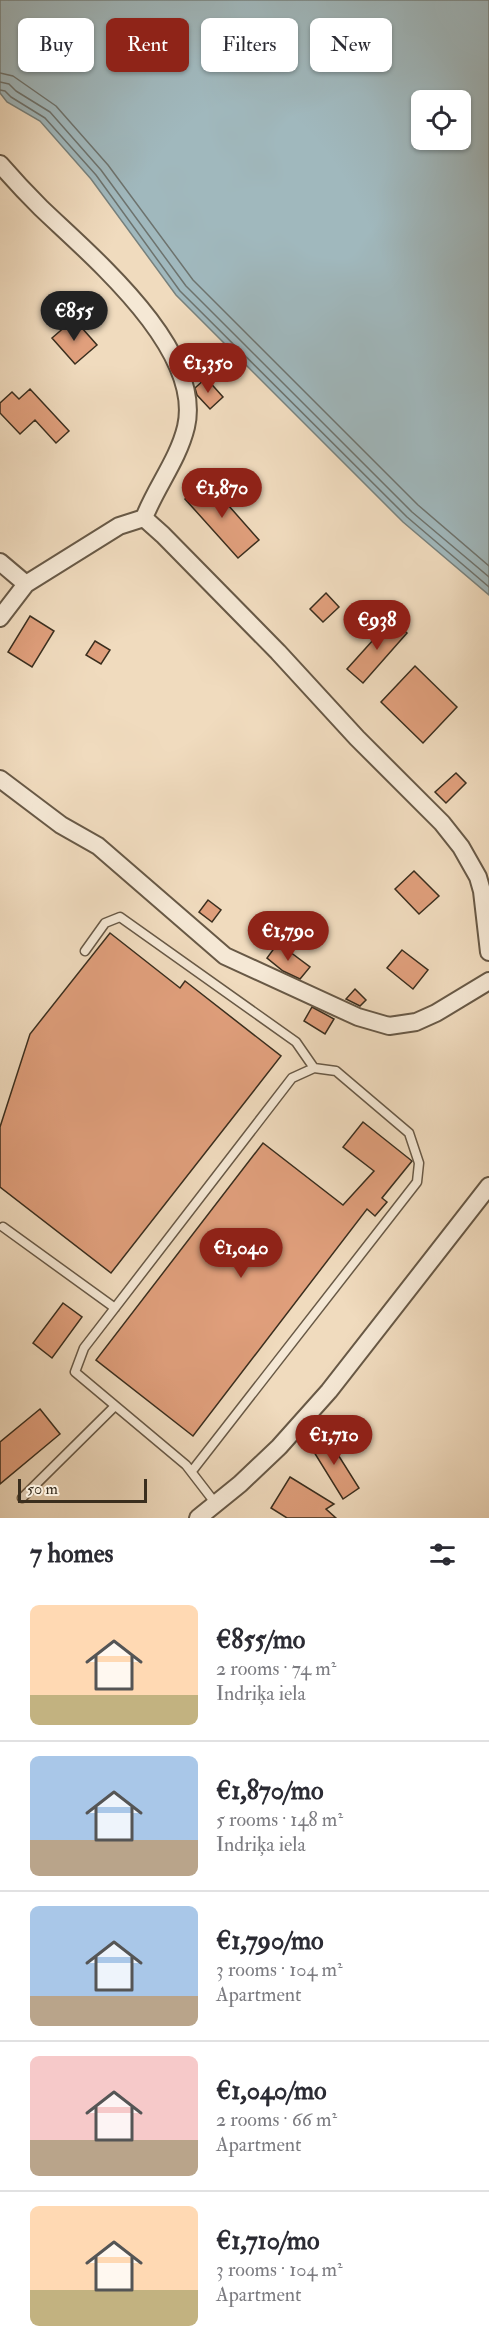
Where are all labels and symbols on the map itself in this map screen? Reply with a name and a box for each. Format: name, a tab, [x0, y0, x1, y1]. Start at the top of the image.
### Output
pin: €855	[38, 291, 110, 342]
pin: €1,350	[159, 343, 257, 394]
pin: €1,870	[173, 468, 271, 519]
pin: €938	[341, 600, 413, 651]
pin: €1,790	[239, 911, 337, 962]
pin: €1,040	[192, 1228, 290, 1279]
pin: €1,710	[285, 1415, 383, 1466]
scale bar	[18, 1476, 147, 1504]

